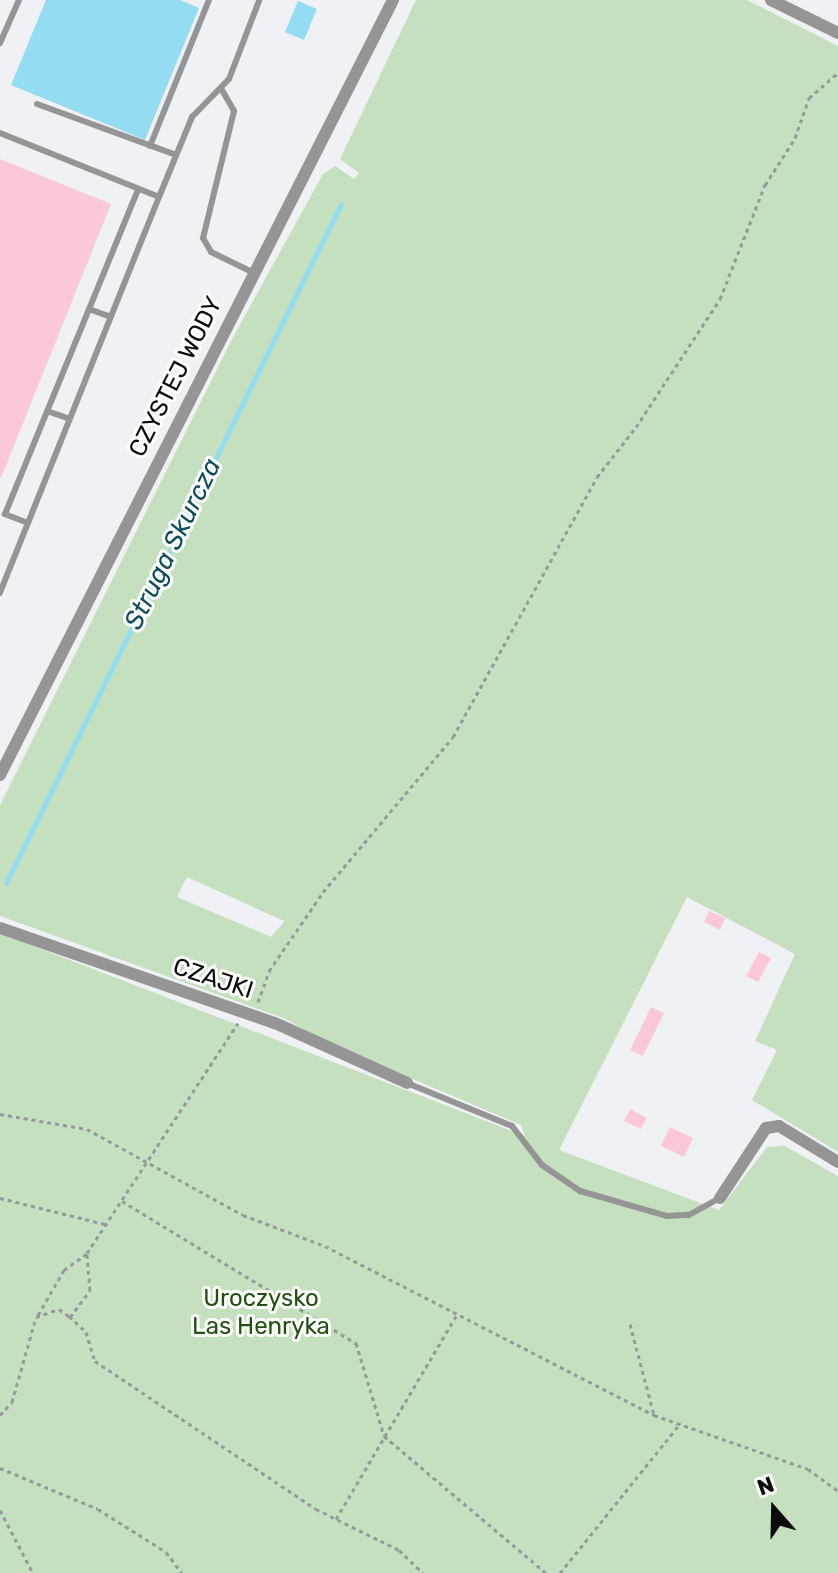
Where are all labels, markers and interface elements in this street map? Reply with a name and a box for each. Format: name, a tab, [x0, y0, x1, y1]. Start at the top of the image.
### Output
street label: CZYSTEJ WODY	[123, 292, 229, 462]
water label: Struga Skurcza	[118, 453, 228, 635]
street label: CZAJKI	[169, 953, 257, 1005]
park label: Uroczysko Las Henryka	[192, 1285, 330, 1341]
north arrow	[734, 1469, 814, 1549]
text: N	[754, 1471, 778, 1501]

